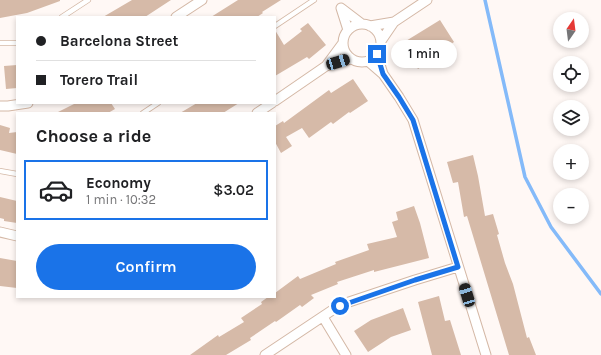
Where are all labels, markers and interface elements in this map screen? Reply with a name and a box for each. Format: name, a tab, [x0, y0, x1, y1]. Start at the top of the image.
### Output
north arrow	[553, 12, 589, 48]
map controls	[553, 12, 589, 224]
text: Barcelona Street	[60, 32, 178, 50]
callout: 1 min	[391, 40, 457, 68]
route end	[368, 45, 386, 63]
text: 1 min	[408, 46, 440, 61]
car	[325, 53, 351, 71]
button: locate	[553, 56, 589, 92]
text: Torero Trail	[60, 71, 138, 89]
button: layers	[553, 100, 589, 136]
text: Choose a ride	[36, 125, 151, 147]
button: +	[553, 144, 589, 180]
icon: car	[38, 172, 74, 208]
text: Economy	[86, 174, 151, 192]
text: $3.02	[213, 181, 254, 199]
button: −	[553, 188, 589, 224]
text: 1 min · 10:32	[86, 192, 156, 207]
button: Confirm	[36, 244, 256, 290]
car	[458, 282, 476, 308]
route start	[331, 297, 349, 315]

